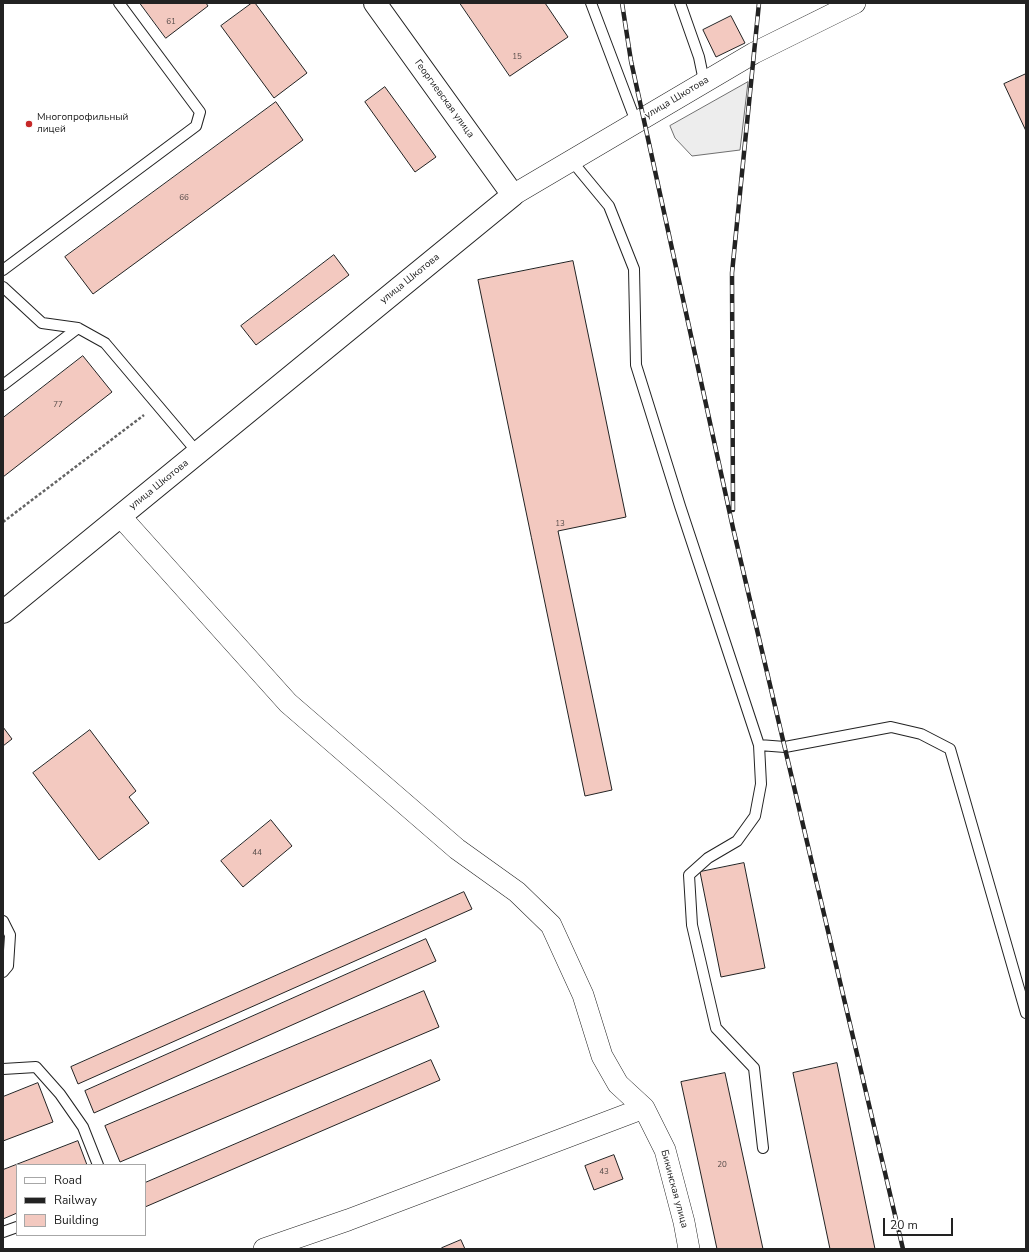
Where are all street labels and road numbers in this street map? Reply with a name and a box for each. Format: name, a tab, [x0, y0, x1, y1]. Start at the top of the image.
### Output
street label: Георгиевская улица	[412, 58, 476, 140]
street label: улица Шкотова	[643, 74, 711, 122]
street label: улица Шкотова	[378, 251, 442, 307]
street label: улица Шкотова	[127, 457, 191, 513]
street label: Бикинская улица	[658, 1149, 690, 1229]

